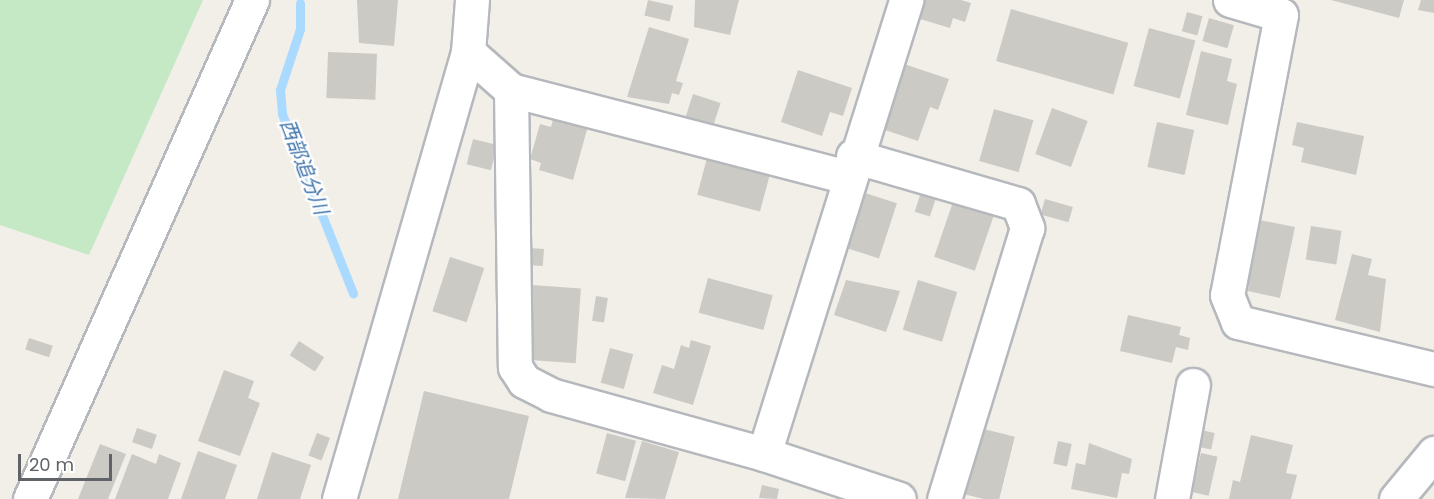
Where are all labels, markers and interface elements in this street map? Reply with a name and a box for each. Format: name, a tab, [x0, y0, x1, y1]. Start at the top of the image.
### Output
water label: 西部追分川	[275, 116, 333, 218]
scale bar	[21, 442, 116, 480]
text: 20 m	[29, 452, 74, 477]

